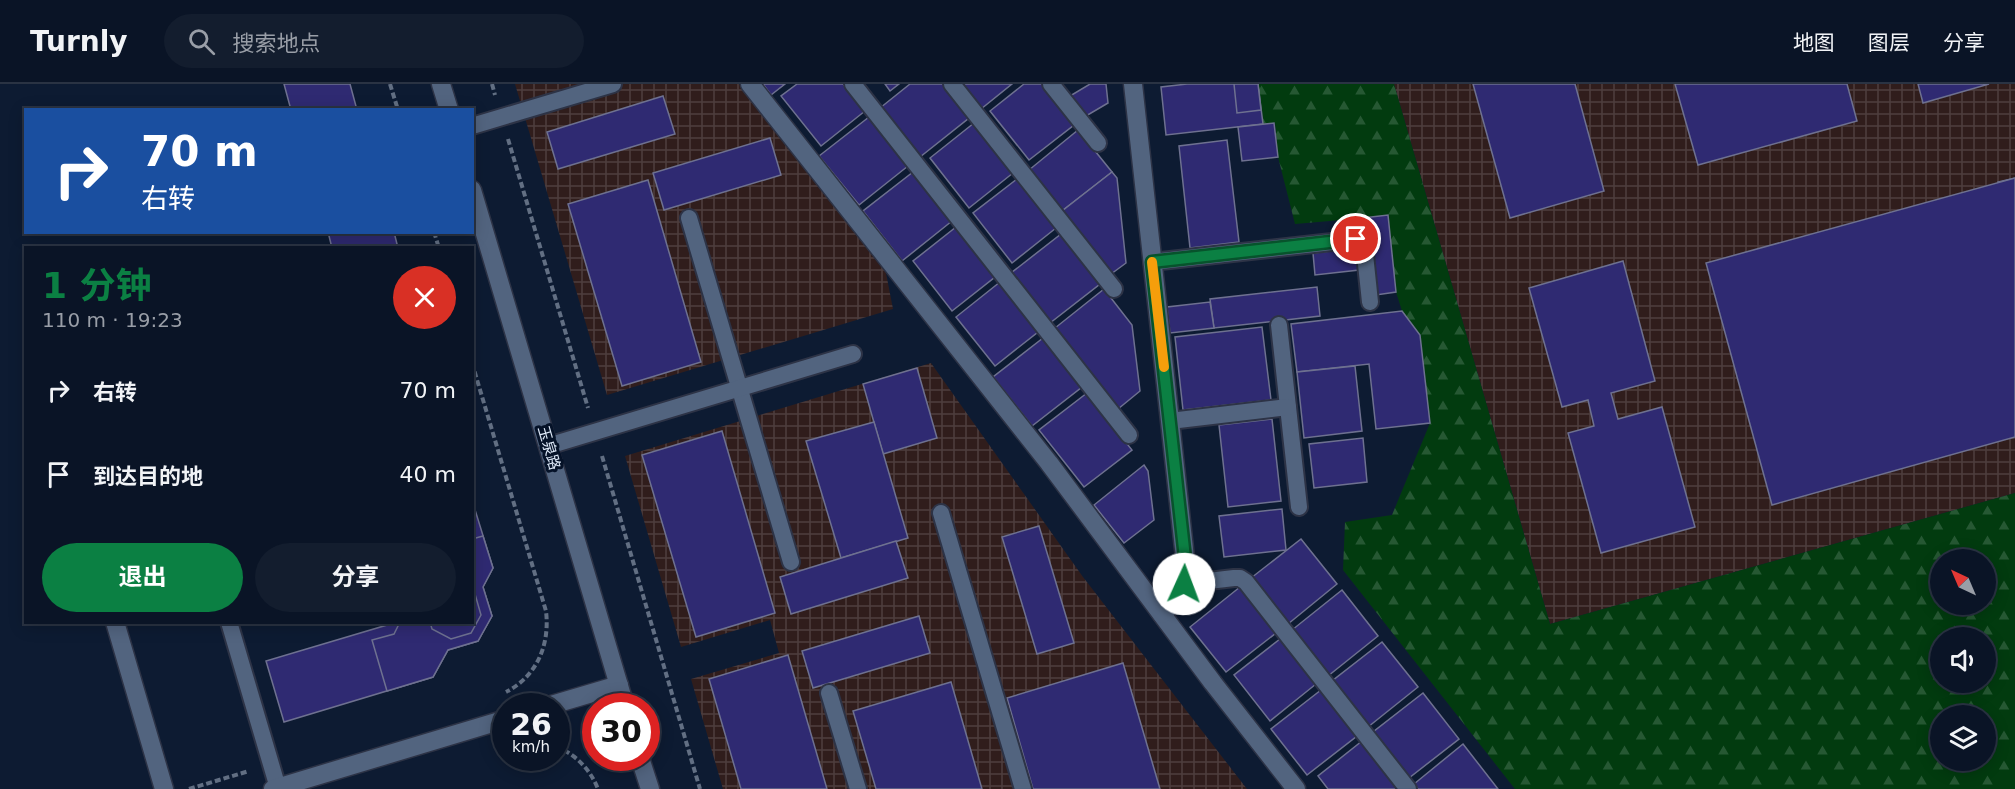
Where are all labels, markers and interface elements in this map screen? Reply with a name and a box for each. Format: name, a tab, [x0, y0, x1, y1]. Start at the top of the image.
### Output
search box	[164, 14, 584, 68]
text: Turnly	[30, 25, 128, 58]
icon: search	[185, 25, 218, 58]
text: 搜索地点	[233, 31, 321, 56]
text: 地图	[1793, 31, 1835, 55]
text: 图层	[1868, 31, 1910, 55]
text: 分享	[1943, 31, 1985, 55]
text: 70 m	[141, 127, 258, 176]
icon: right	[42, 132, 120, 210]
text: 右转	[141, 183, 195, 214]
pin	[1330, 213, 1381, 264]
icon: arrive	[1339, 222, 1372, 255]
text: 1 分钟	[42, 265, 152, 306]
button: close	[393, 266, 456, 329]
text: 110 m · 19:23	[42, 308, 183, 332]
icon: right	[42, 374, 75, 407]
text: 70 m	[400, 378, 456, 403]
text: 右转	[93, 380, 137, 405]
street label: 玉泉路	[534, 424, 564, 472]
icon: arrive	[42, 458, 75, 491]
text: 40 m	[400, 462, 456, 487]
text: 到达目的地	[93, 464, 203, 489]
button: 退出	[42, 543, 243, 612]
button: 分享	[255, 543, 456, 612]
north arrow	[1930, 549, 1996, 615]
map controls	[1930, 549, 1996, 771]
position arrow	[1152, 552, 1216, 616]
button: sound	[1930, 627, 1996, 693]
speed limit sign: 30	[582, 693, 660, 771]
button: layers	[1930, 705, 1996, 771]
text: 26	[510, 707, 552, 742]
text: km/h	[512, 738, 550, 756]

